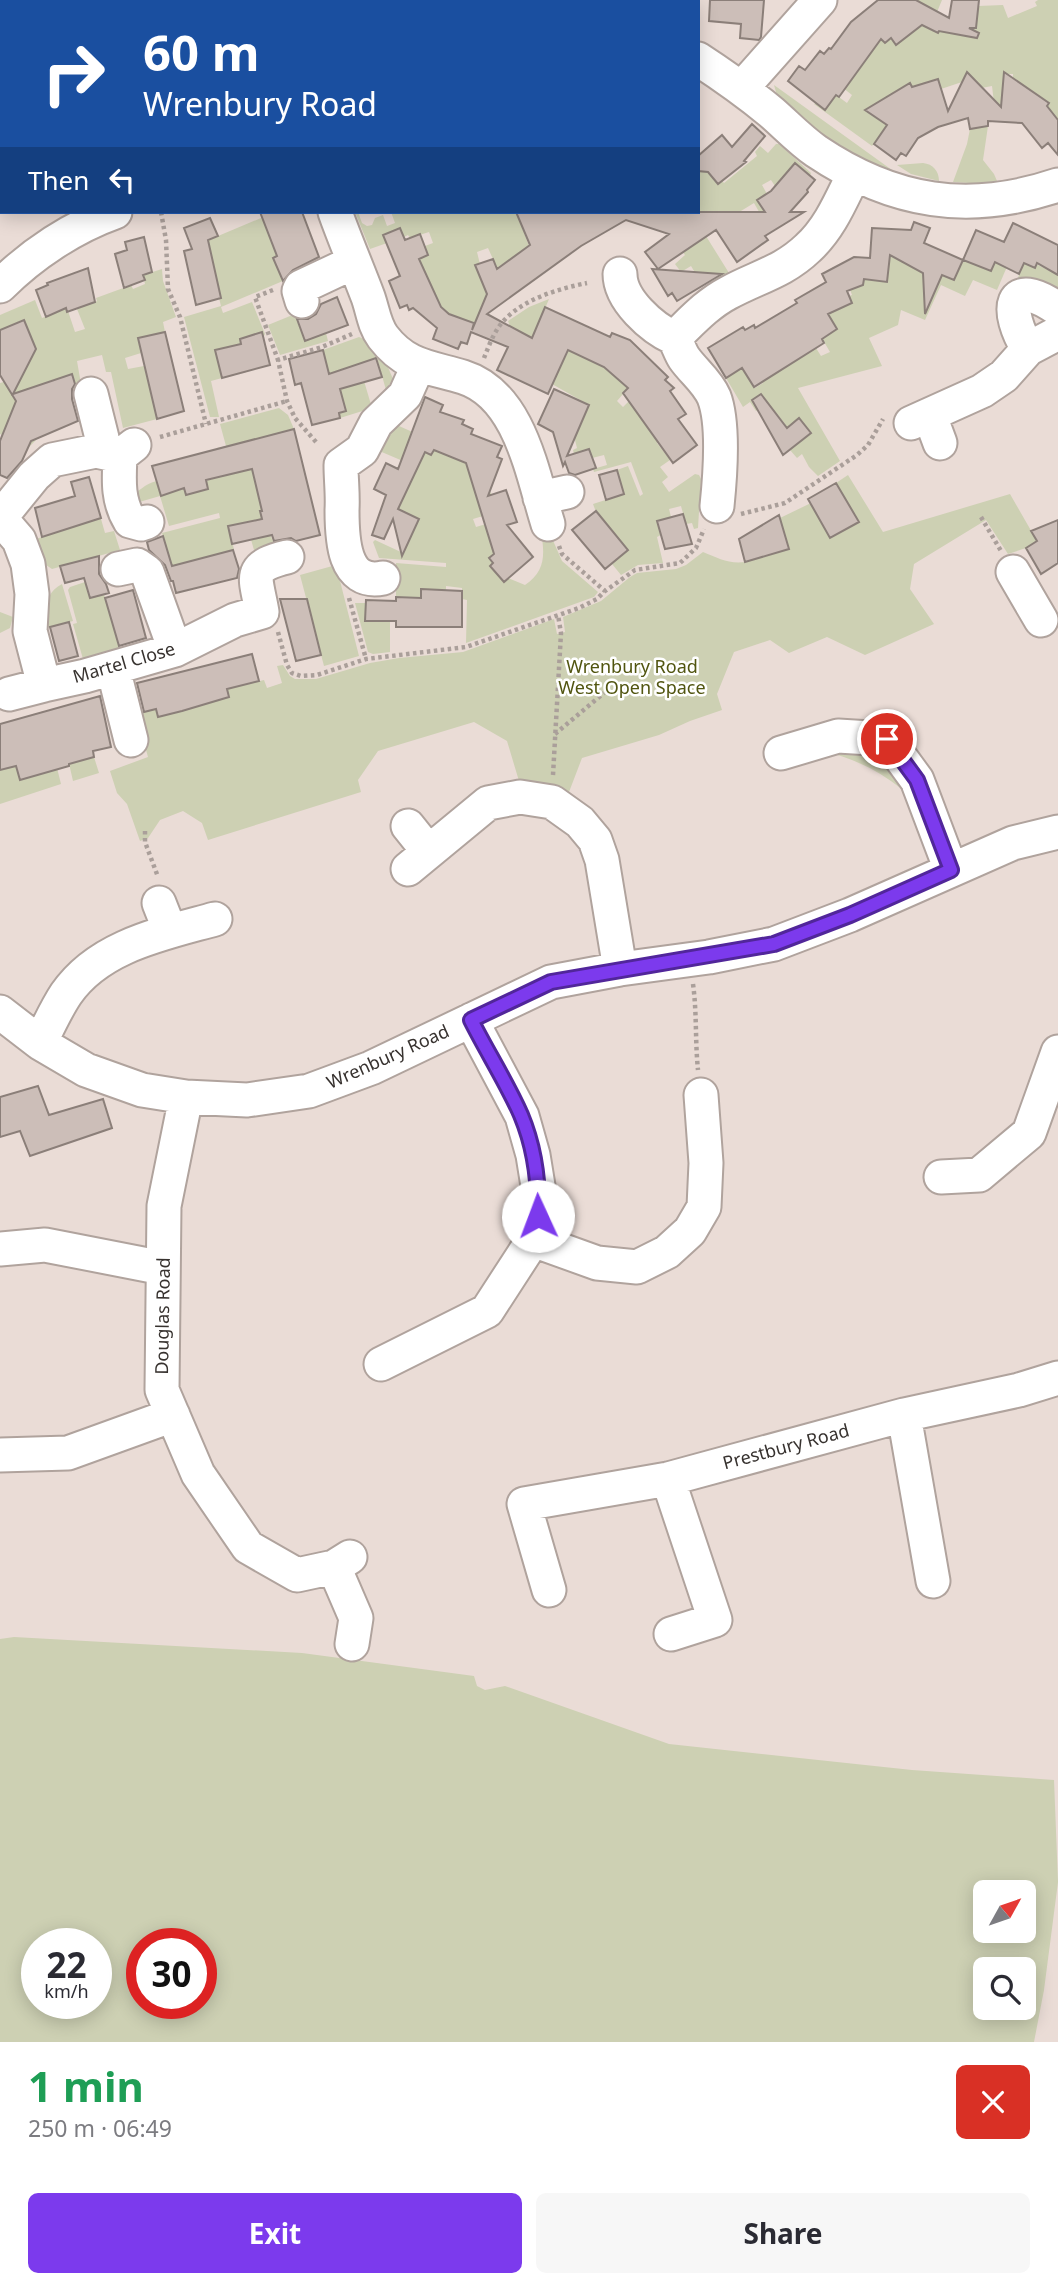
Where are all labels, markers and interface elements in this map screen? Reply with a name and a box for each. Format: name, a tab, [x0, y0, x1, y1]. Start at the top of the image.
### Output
text: 60 m	[143, 19, 260, 85]
icon: right	[28, 28, 119, 119]
text: Wrenbury Road	[143, 82, 377, 125]
icon: left	[103, 161, 141, 199]
text: Then	[28, 162, 89, 198]
street label: Martel Close	[70, 636, 178, 688]
park label: Wrenbury Road West Open Space	[558, 654, 706, 699]
pin	[857, 709, 917, 769]
icon: arrive	[868, 720, 906, 758]
street label: Wrenbury Road	[323, 1018, 453, 1094]
position arrow	[501, 1179, 575, 1253]
street label: Douglas Road	[149, 1257, 175, 1375]
street label: Prestbury Road	[720, 1418, 852, 1474]
north arrow	[973, 1880, 1036, 1942]
map controls	[973, 1880, 1036, 2020]
speed limit sign: 30	[126, 1928, 217, 2019]
text: 22	[46, 1941, 87, 1988]
button: search	[973, 1957, 1036, 2020]
text: km/h	[44, 1979, 89, 2003]
text: 1 min	[28, 2057, 144, 2114]
button: close	[956, 2065, 1030, 2139]
text: 250 m · 06:49	[28, 2112, 172, 2144]
button: Exit	[28, 2193, 522, 2273]
button: Share	[536, 2193, 1030, 2273]

